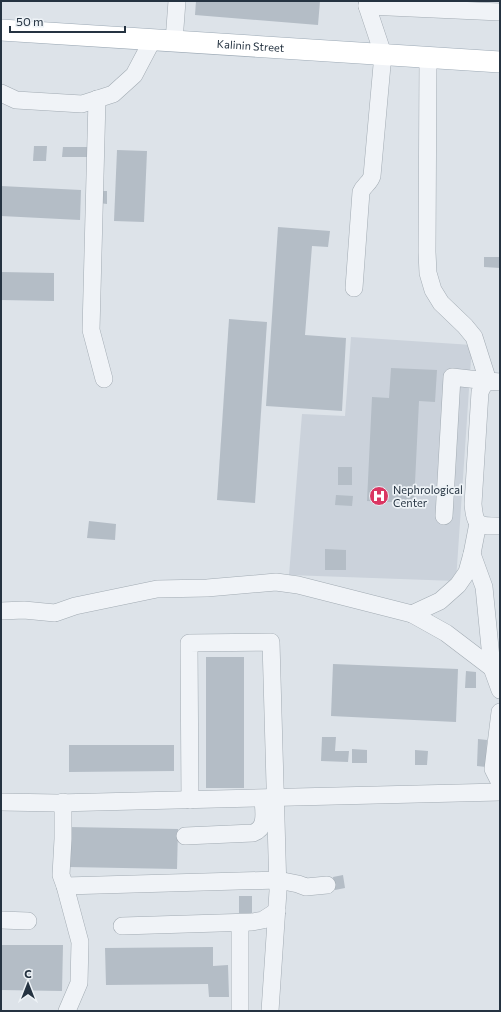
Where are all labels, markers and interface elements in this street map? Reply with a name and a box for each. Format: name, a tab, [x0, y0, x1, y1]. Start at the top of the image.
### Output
scale bar	[10, 8, 125, 34]
text: 50 m	[16, 14, 44, 28]
street label: Kalinin Street	[216, 37, 285, 54]
place label: Nephrological Center	[393, 483, 463, 509]
hospital icon: Nephrological Center	[368, 485, 390, 507]
north arrow	[8, 964, 48, 1004]
text: С	[24, 967, 32, 980]

